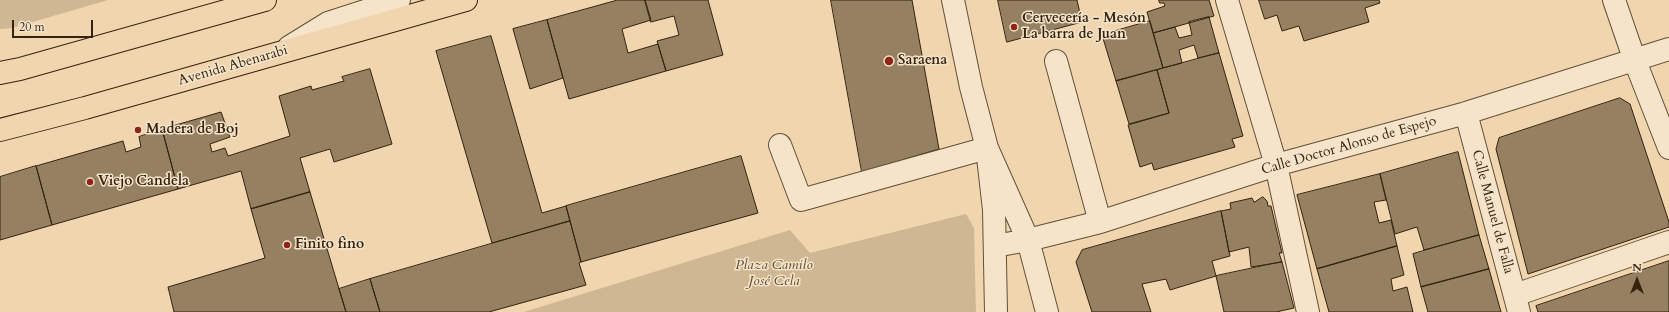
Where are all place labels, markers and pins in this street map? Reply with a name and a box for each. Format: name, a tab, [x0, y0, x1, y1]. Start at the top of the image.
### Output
place label: Cervecería - Mesón La barra de Juan	[1022, 11, 1146, 44]
marker: Cervecería - Mesón La barra de Juan	[1009, 22, 1019, 32]
place label: Saraena	[898, 53, 947, 69]
marker: Saraena	[883, 55, 895, 67]
place label: Madera de Boj	[146, 122, 239, 138]
marker: Madera de Boj	[133, 125, 143, 135]
place label: Viejo Candela	[98, 174, 189, 190]
marker: Viejo Candela	[85, 177, 95, 187]
place label: Finito fino	[295, 237, 364, 253]
marker: Finito fino	[282, 240, 292, 250]

